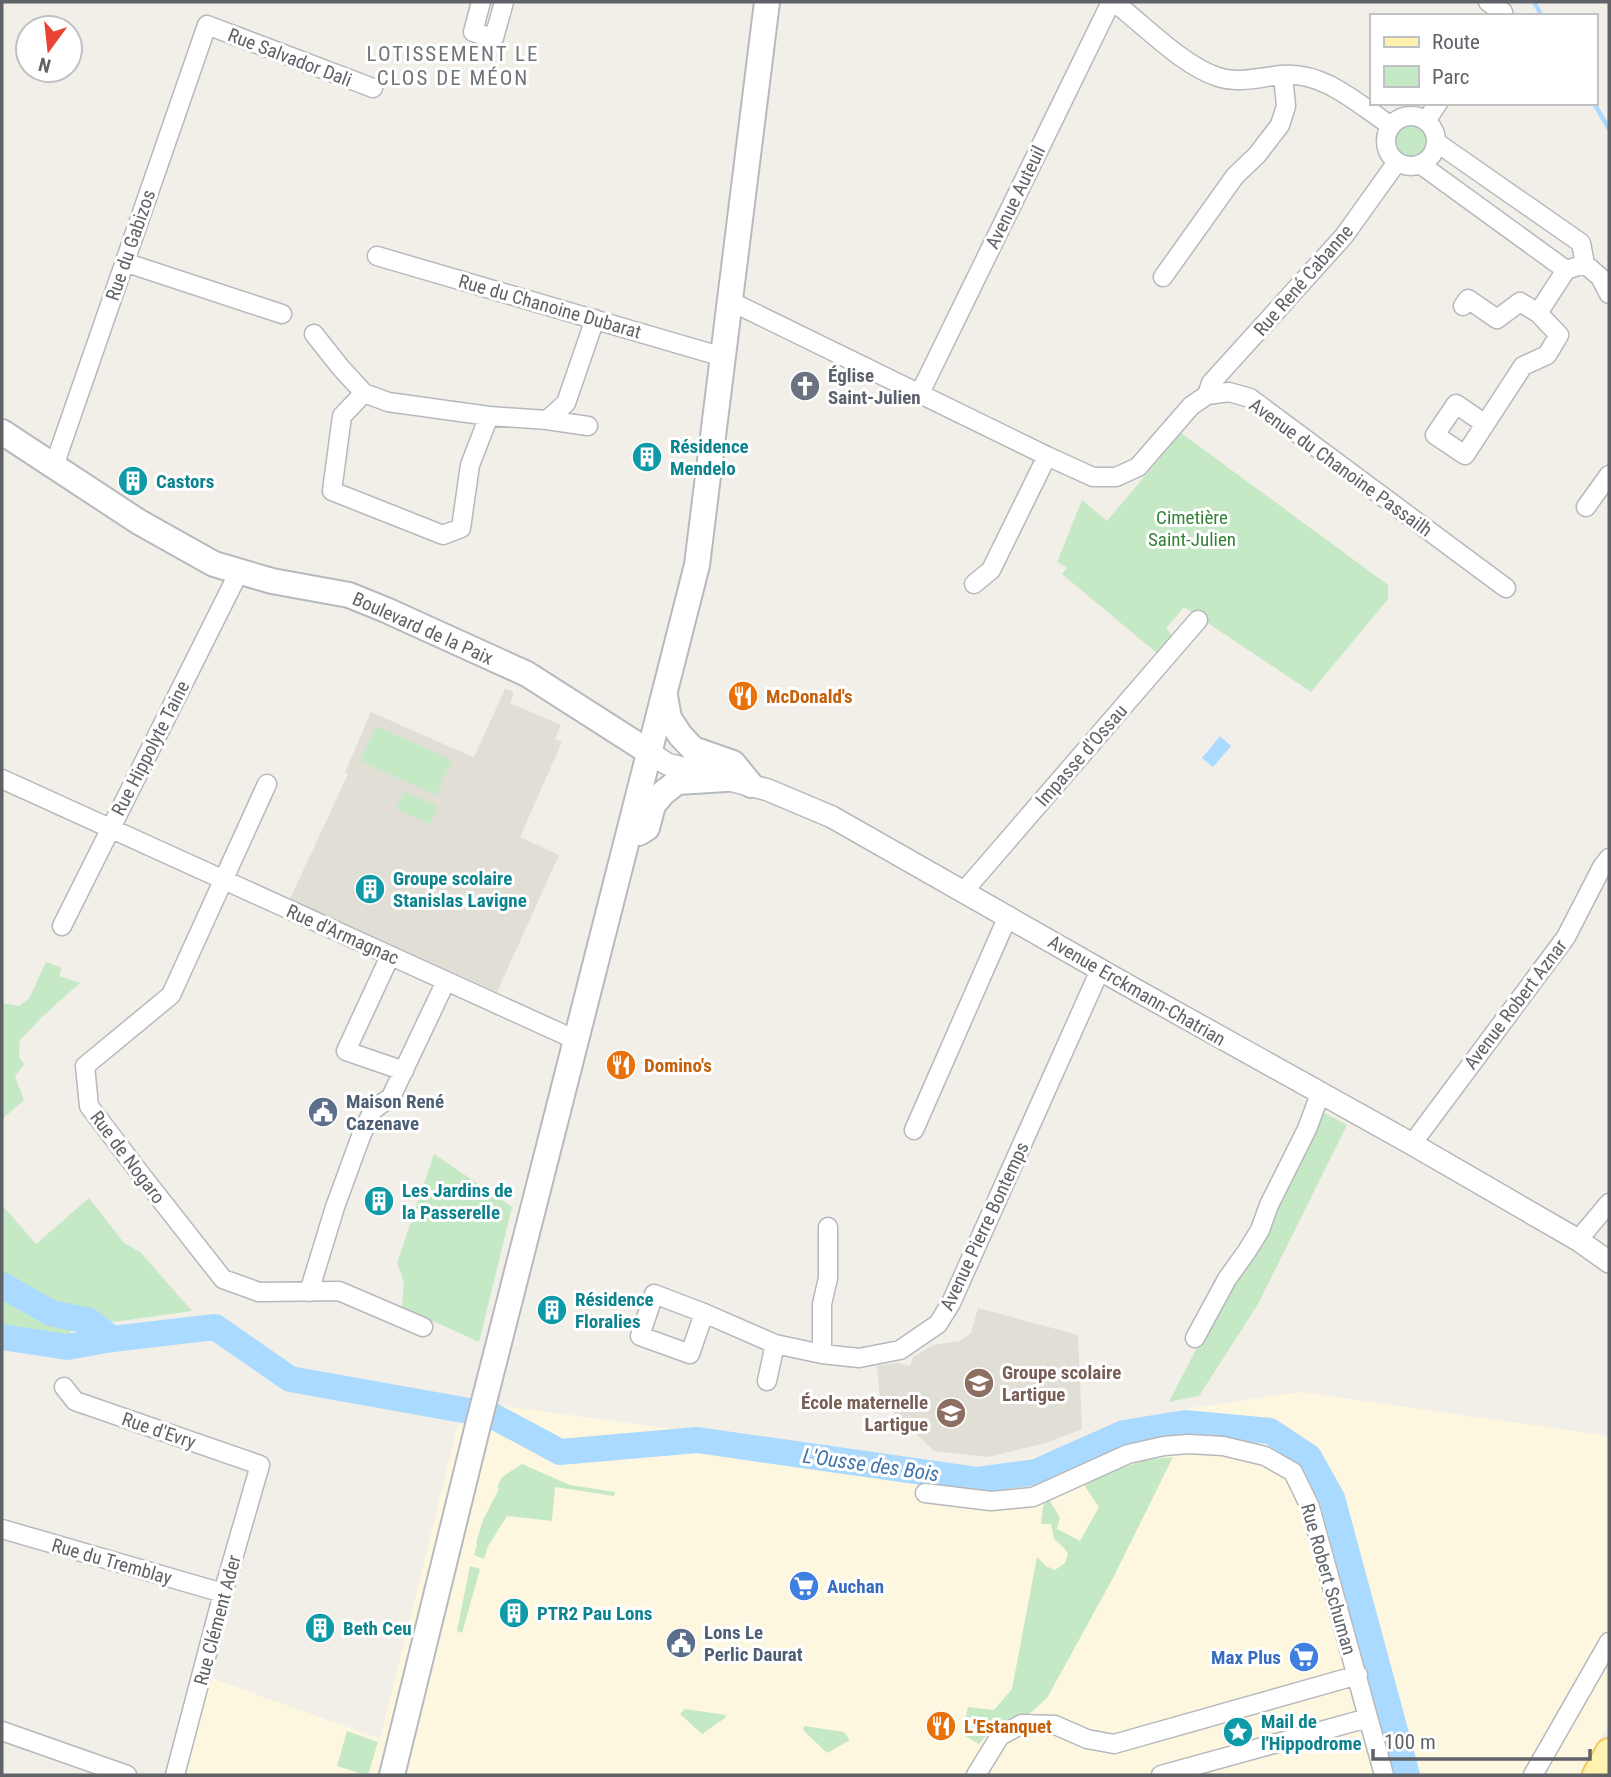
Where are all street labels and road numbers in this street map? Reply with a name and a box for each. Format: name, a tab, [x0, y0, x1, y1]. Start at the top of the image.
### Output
street label: Rue Salvador Dali	[225, 23, 355, 92]
street label: Avenue Auteuil	[981, 142, 1050, 252]
street label: Rue du Gabizos	[101, 187, 160, 304]
street label: Rue René Cabanne	[1249, 220, 1358, 341]
street label: Rue du Chanoine Dubarat	[456, 269, 644, 344]
street label: Avenue du Chanoine Passailh	[1245, 393, 1437, 542]
street label: Boulevard de la Paix	[349, 587, 497, 670]
street label: Rue Hippolyte Taine	[107, 677, 194, 819]
street label: Impasse d'Ossau	[1031, 700, 1132, 811]
street label: Rue d'Armagnac	[283, 899, 403, 970]
street label: Avenue Erckmann-Chatrian	[1044, 930, 1230, 1051]
street label: Avenue Robert Aznar	[1459, 935, 1572, 1074]
street label: Rue de Nogaro	[85, 1106, 170, 1208]
street label: Avenue Pierre Bontemps	[935, 1138, 1034, 1314]
street label: Rue d'Evry	[119, 1407, 199, 1454]
street label: Rue Robert Schuman	[1296, 1501, 1361, 1657]
street label: Rue du Tremblay	[49, 1533, 175, 1590]
street label: Rue Clément Ader	[189, 1552, 246, 1688]

